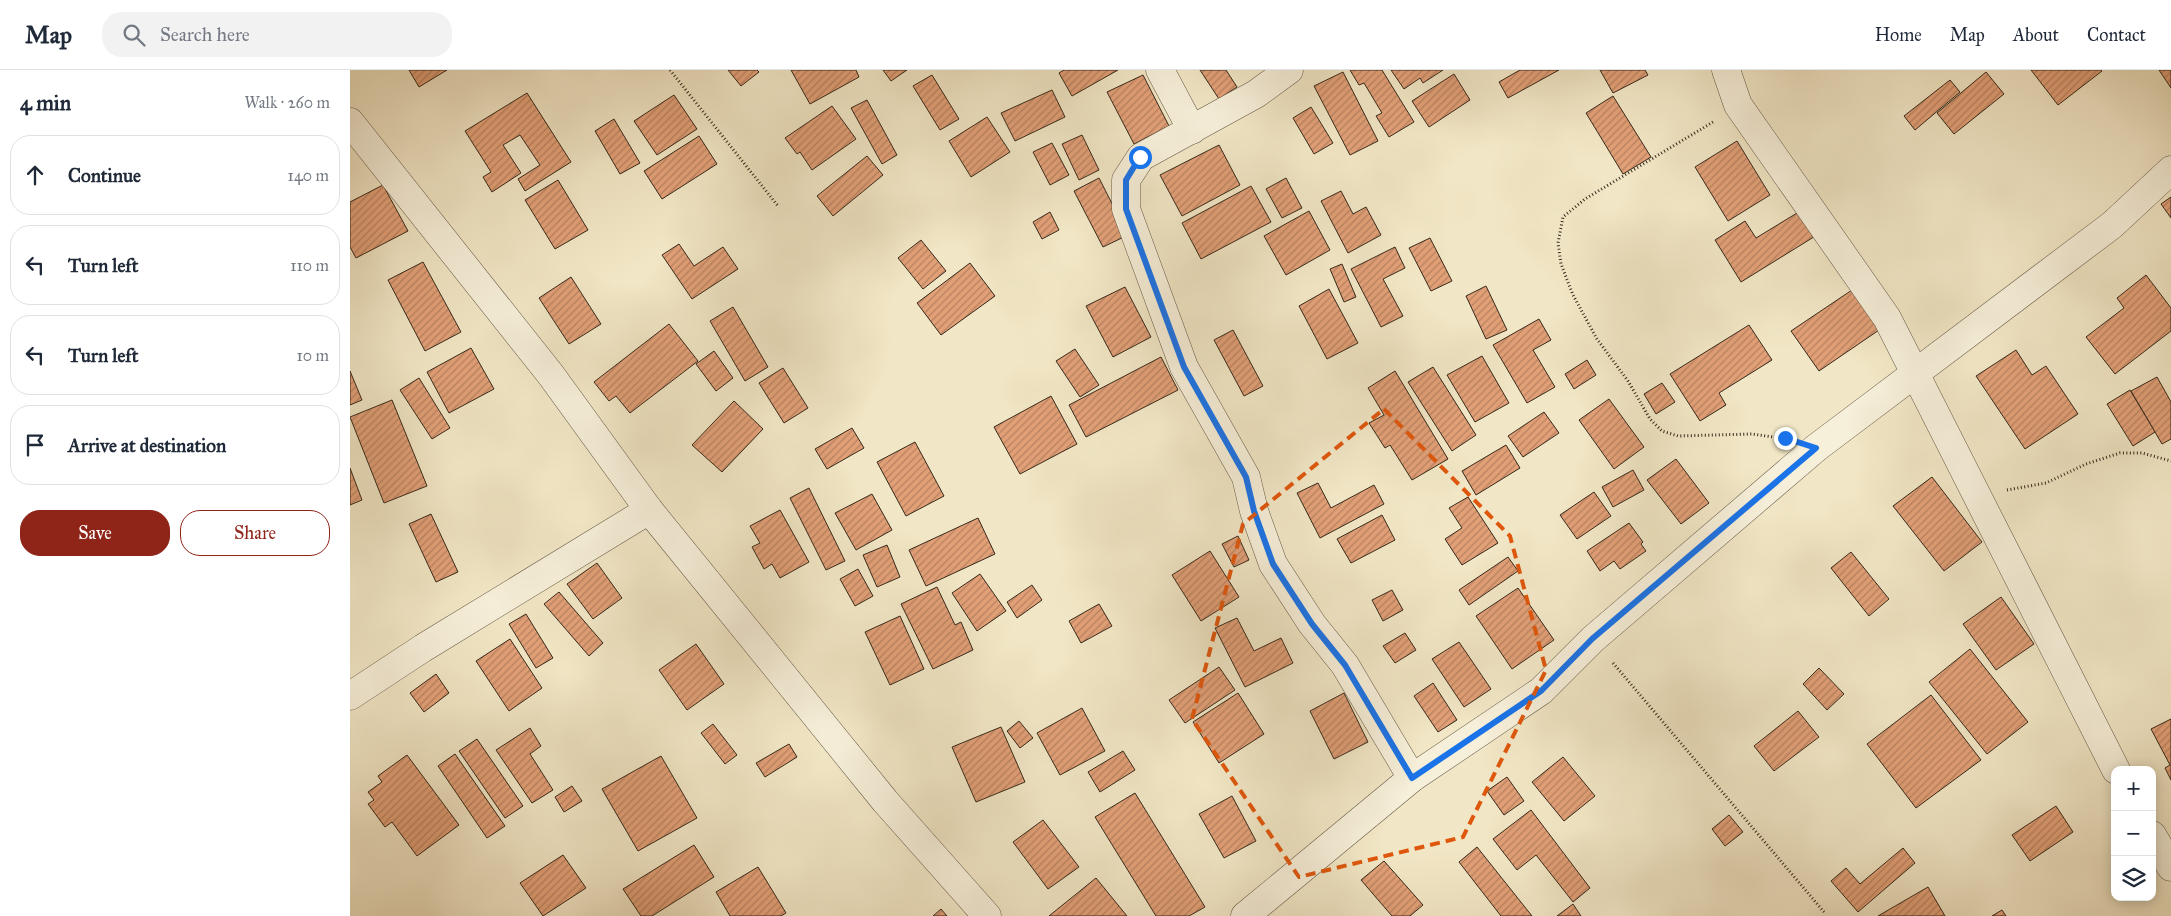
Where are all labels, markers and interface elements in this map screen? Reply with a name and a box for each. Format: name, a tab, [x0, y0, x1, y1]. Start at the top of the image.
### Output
search box	[102, 12, 452, 57]
text: Map	[25, 20, 72, 50]
icon: search	[120, 21, 148, 49]
text: Search here	[160, 23, 250, 46]
text: Home	[1875, 24, 1922, 46]
text: Map	[1950, 24, 1985, 46]
text: About	[2013, 24, 2059, 46]
text: Contact	[2087, 24, 2146, 46]
text: 4 min	[20, 90, 71, 116]
text: Walk · 260 m	[244, 93, 330, 112]
route start	[1129, 146, 1152, 169]
icon: ahead	[21, 161, 49, 189]
text: Continue	[68, 164, 141, 187]
text: 140 m	[288, 166, 329, 185]
icon: left	[21, 251, 49, 279]
text: Turn left	[68, 254, 138, 277]
text: 110 m	[290, 256, 329, 275]
icon: left	[21, 341, 49, 369]
text: Turn left	[68, 344, 138, 367]
text: 10 m	[297, 346, 329, 365]
route end	[1774, 427, 1797, 450]
icon: arrive	[21, 431, 49, 459]
text: Arrive at destination	[68, 434, 226, 457]
button: Save	[20, 510, 170, 556]
button: Share	[180, 510, 330, 556]
map controls	[2111, 766, 2156, 901]
button: +	[2111, 766, 2156, 811]
button: −	[2111, 811, 2156, 856]
button: layers	[2111, 856, 2156, 901]

